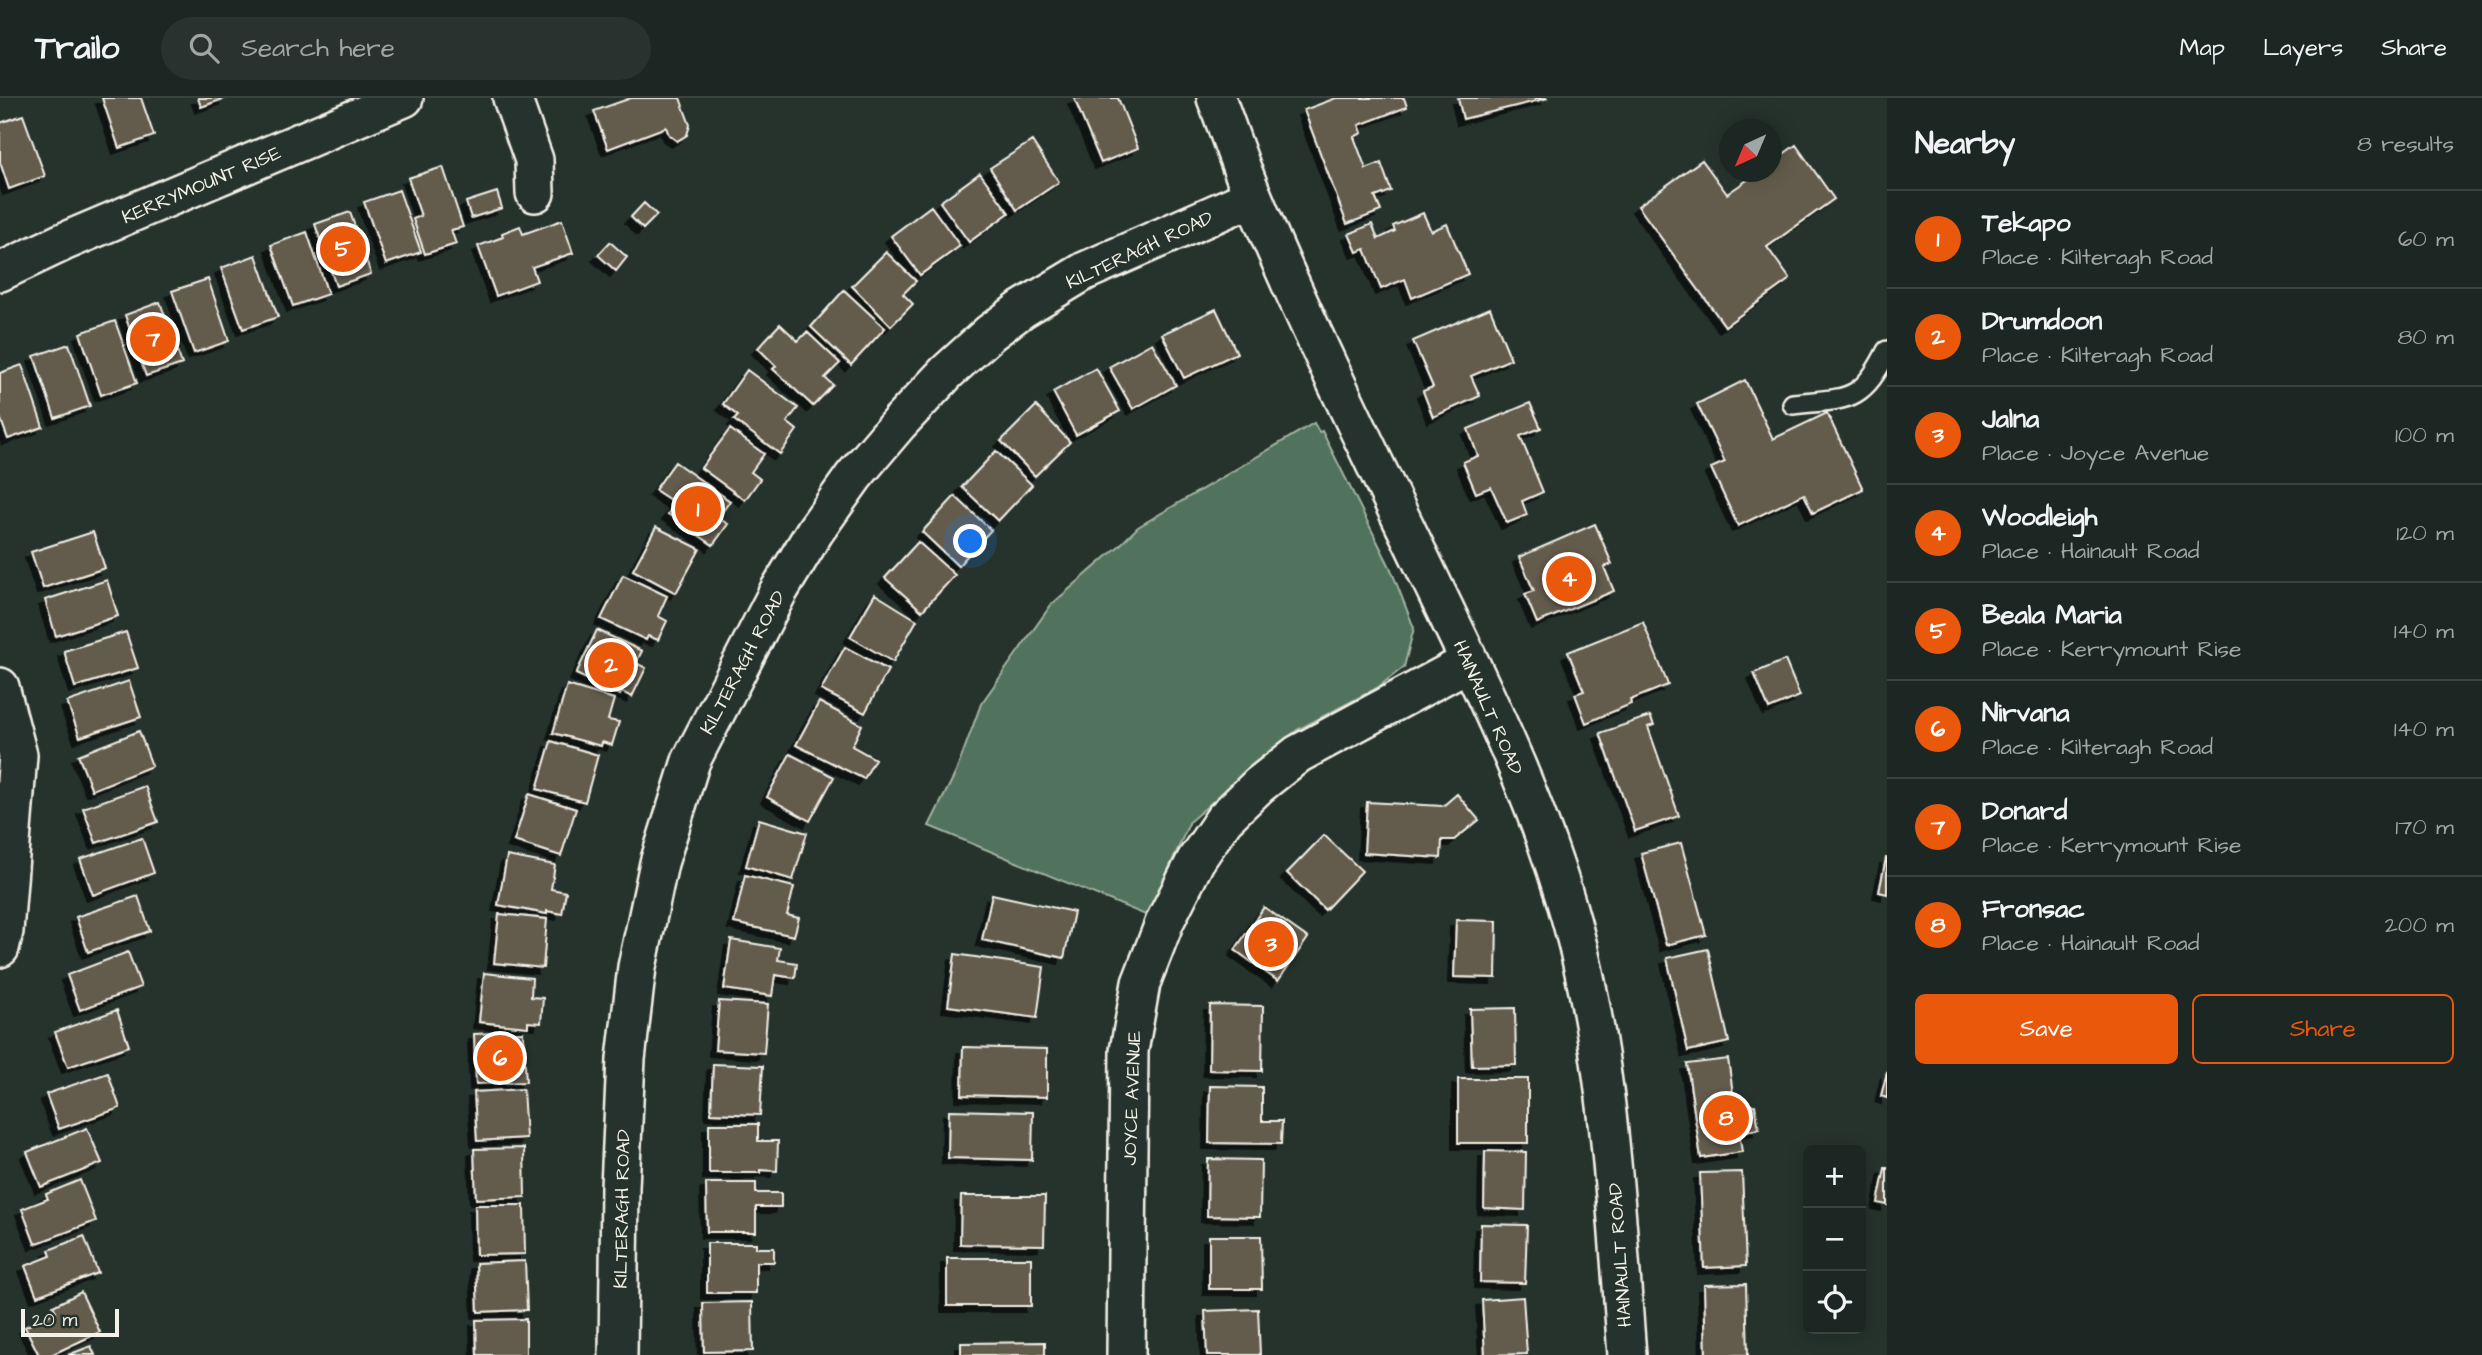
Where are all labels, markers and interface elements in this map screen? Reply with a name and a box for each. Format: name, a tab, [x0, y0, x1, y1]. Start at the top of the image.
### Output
search box	[161, 17, 651, 80]
text: Trailo	[35, 25, 119, 71]
icon: search	[185, 29, 223, 67]
text: Search here	[241, 30, 395, 66]
text: Map	[2180, 31, 2225, 65]
text: Layers	[2263, 31, 2343, 65]
text: Share	[2381, 31, 2447, 65]
north arrow	[1719, 119, 1782, 182]
text: Nearby	[1915, 123, 2015, 165]
text: 8 results	[2357, 128, 2454, 160]
street label: KERRYMOUNT RISE	[118, 140, 285, 231]
street label: KILTERAGH ROAD	[1062, 204, 1218, 296]
text: Tekapo	[1982, 205, 2071, 241]
pin: 5	[320, 223, 366, 275]
text: 1	[1937, 223, 1939, 255]
text: 60 m	[2398, 223, 2454, 255]
text: Place · Kilteragh Road	[1982, 241, 2213, 273]
text: Drumdoon	[1982, 303, 2102, 339]
pin: 7	[130, 313, 176, 365]
text: 2	[1931, 321, 1945, 353]
text: 80 m	[2397, 321, 2454, 353]
text: Place · Kilteragh Road	[1982, 339, 2213, 371]
text: Jalna	[1982, 401, 2039, 437]
text: 3	[1932, 419, 1944, 451]
text: 100 m	[2395, 419, 2454, 451]
text: Place · Joyce Avenue	[1982, 437, 2209, 469]
pin: 1	[675, 483, 721, 535]
text: Woodleigh	[1982, 499, 2097, 535]
text: 4	[1930, 517, 1946, 549]
text: 120 m	[2396, 517, 2454, 549]
your location	[953, 524, 987, 558]
text: Place · Hainault Road	[1982, 535, 2200, 567]
pin: 4	[1546, 553, 1592, 605]
street label: KILTERAGH ROAD	[694, 586, 793, 739]
text: Beala Maria	[1982, 597, 2122, 633]
text: 5	[1930, 615, 1946, 647]
text: 140 m	[2394, 615, 2454, 647]
text: Place · Kerrymount Rise	[1982, 633, 2241, 665]
street label: HAINAULT ROAD	[1446, 636, 1529, 779]
pin: 2	[588, 639, 634, 691]
text: Nirvana	[1982, 695, 2070, 731]
text: 6	[1931, 713, 1945, 745]
text: 140 m	[2394, 713, 2454, 745]
text: Place · Kilteragh Road	[1982, 731, 2213, 763]
text: Donard	[1982, 793, 2067, 829]
text: 7	[1931, 811, 1945, 843]
text: 170 m	[2395, 811, 2454, 843]
text: Place · Kerrymount Rise	[1982, 829, 2241, 861]
text: Fronsac	[1982, 891, 2085, 927]
text: 8	[1931, 909, 1945, 941]
text: 200 m	[2385, 909, 2454, 941]
pin: 3	[1248, 918, 1294, 970]
text: Place · Hainault Road	[1982, 927, 2200, 959]
button: Save	[1915, 994, 2178, 1064]
button: Share	[2192, 994, 2454, 1064]
street label: JOYCE AVENUE	[1117, 1030, 1148, 1166]
pin: 6	[477, 1032, 523, 1084]
pin: 8	[1703, 1092, 1749, 1144]
street label: KILTERAGH ROAD	[608, 1129, 637, 1289]
map controls	[1803, 1145, 1866, 1334]
button: +	[1803, 1145, 1866, 1208]
street label: HAINAULT ROAD	[1602, 1182, 1639, 1328]
button: −	[1803, 1208, 1866, 1271]
button: locate	[1803, 1271, 1866, 1334]
scale bar	[21, 1306, 119, 1338]
text: 20 m	[32, 1307, 77, 1334]

